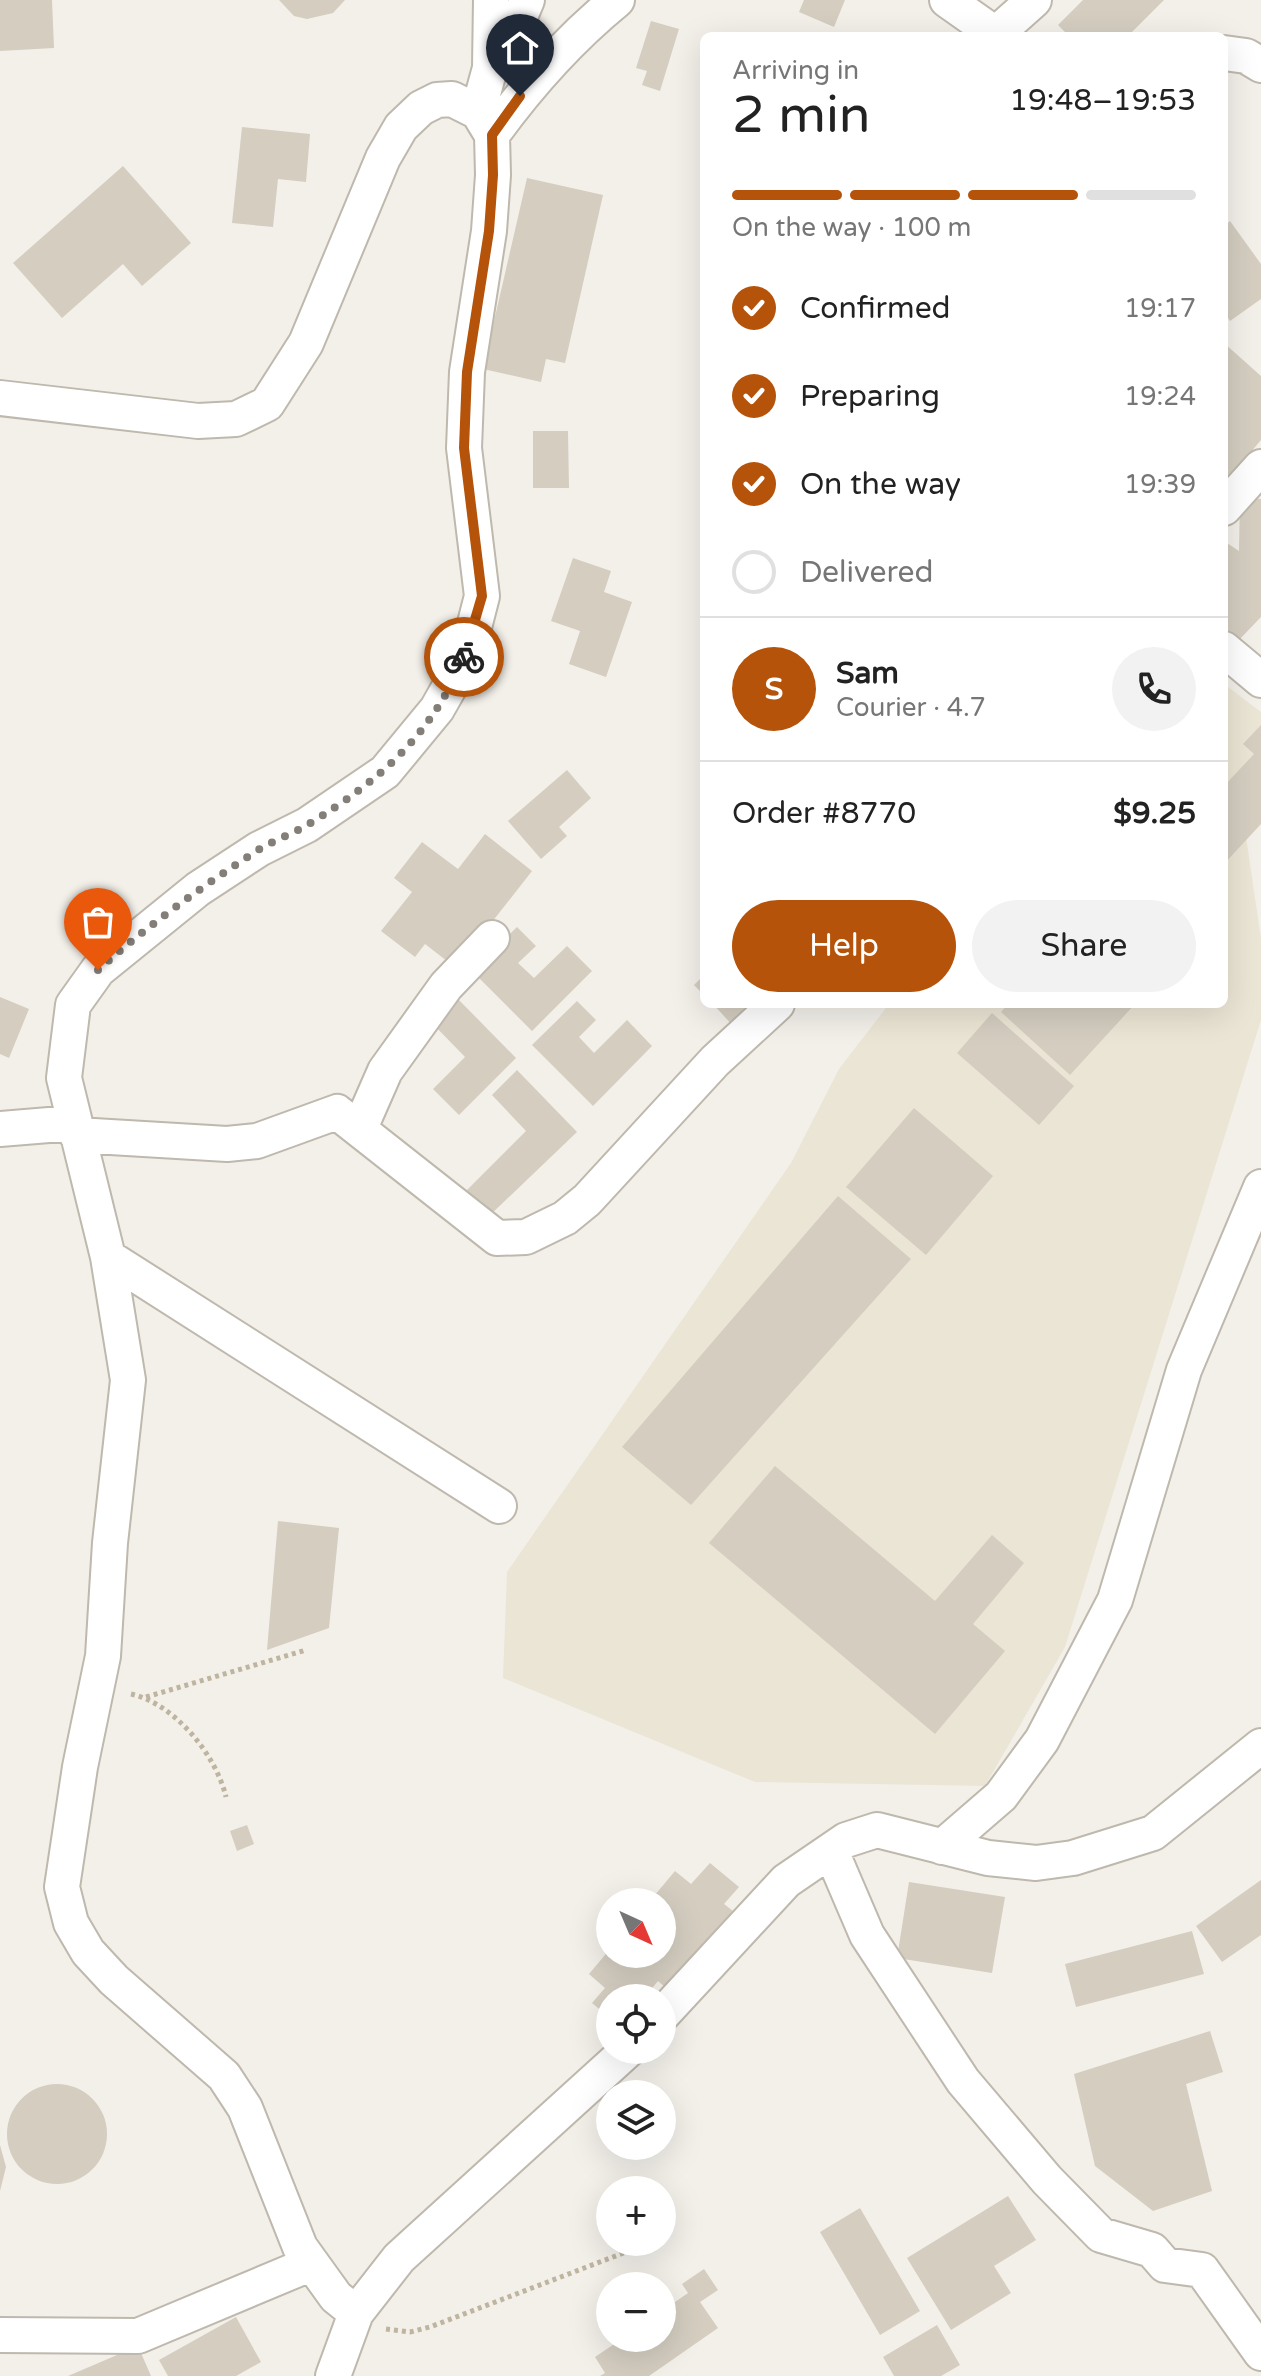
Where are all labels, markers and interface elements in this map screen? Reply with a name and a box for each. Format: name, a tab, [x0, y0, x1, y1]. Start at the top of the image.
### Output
pin	[486, 14.0, 554, 96]
icon: home	[498, 26, 542, 70]
text: Arriving in	[732, 55, 859, 86]
text: 19:48–19:53	[1009, 82, 1196, 119]
text: 2 min	[732, 84, 871, 147]
text: On the way · 100 m	[732, 212, 971, 243]
icon: check	[732, 286, 776, 330]
text: Confirmed	[800, 290, 951, 327]
text: 19:17	[1124, 293, 1196, 324]
icon: check	[732, 374, 776, 418]
text: Preparing	[800, 378, 940, 415]
text: 19:24	[1124, 381, 1196, 412]
icon: check	[732, 462, 776, 506]
text: On the way	[800, 466, 961, 503]
text: 19:39	[1124, 469, 1196, 500]
text: Delivered	[800, 554, 934, 591]
courier	[424, 617, 504, 697]
icon: bike	[442, 635, 486, 679]
button: phone	[1112, 647, 1196, 731]
text: Sam	[836, 655, 899, 692]
text: S	[765, 671, 783, 708]
text: Courier · 4.7	[836, 692, 986, 723]
text: Order #8770	[732, 795, 916, 832]
text: $9.25	[1113, 795, 1196, 832]
pin	[64, 888, 132, 970]
icon: bag	[76, 900, 120, 944]
button: Help	[732, 900, 956, 992]
button: Share	[972, 900, 1196, 992]
north arrow	[596, 1888, 676, 1968]
map controls	[596, 1888, 676, 2352]
button: locate	[596, 1984, 676, 2064]
button: layers	[596, 2080, 676, 2160]
button: +	[596, 2176, 676, 2256]
button: −	[596, 2272, 676, 2352]

